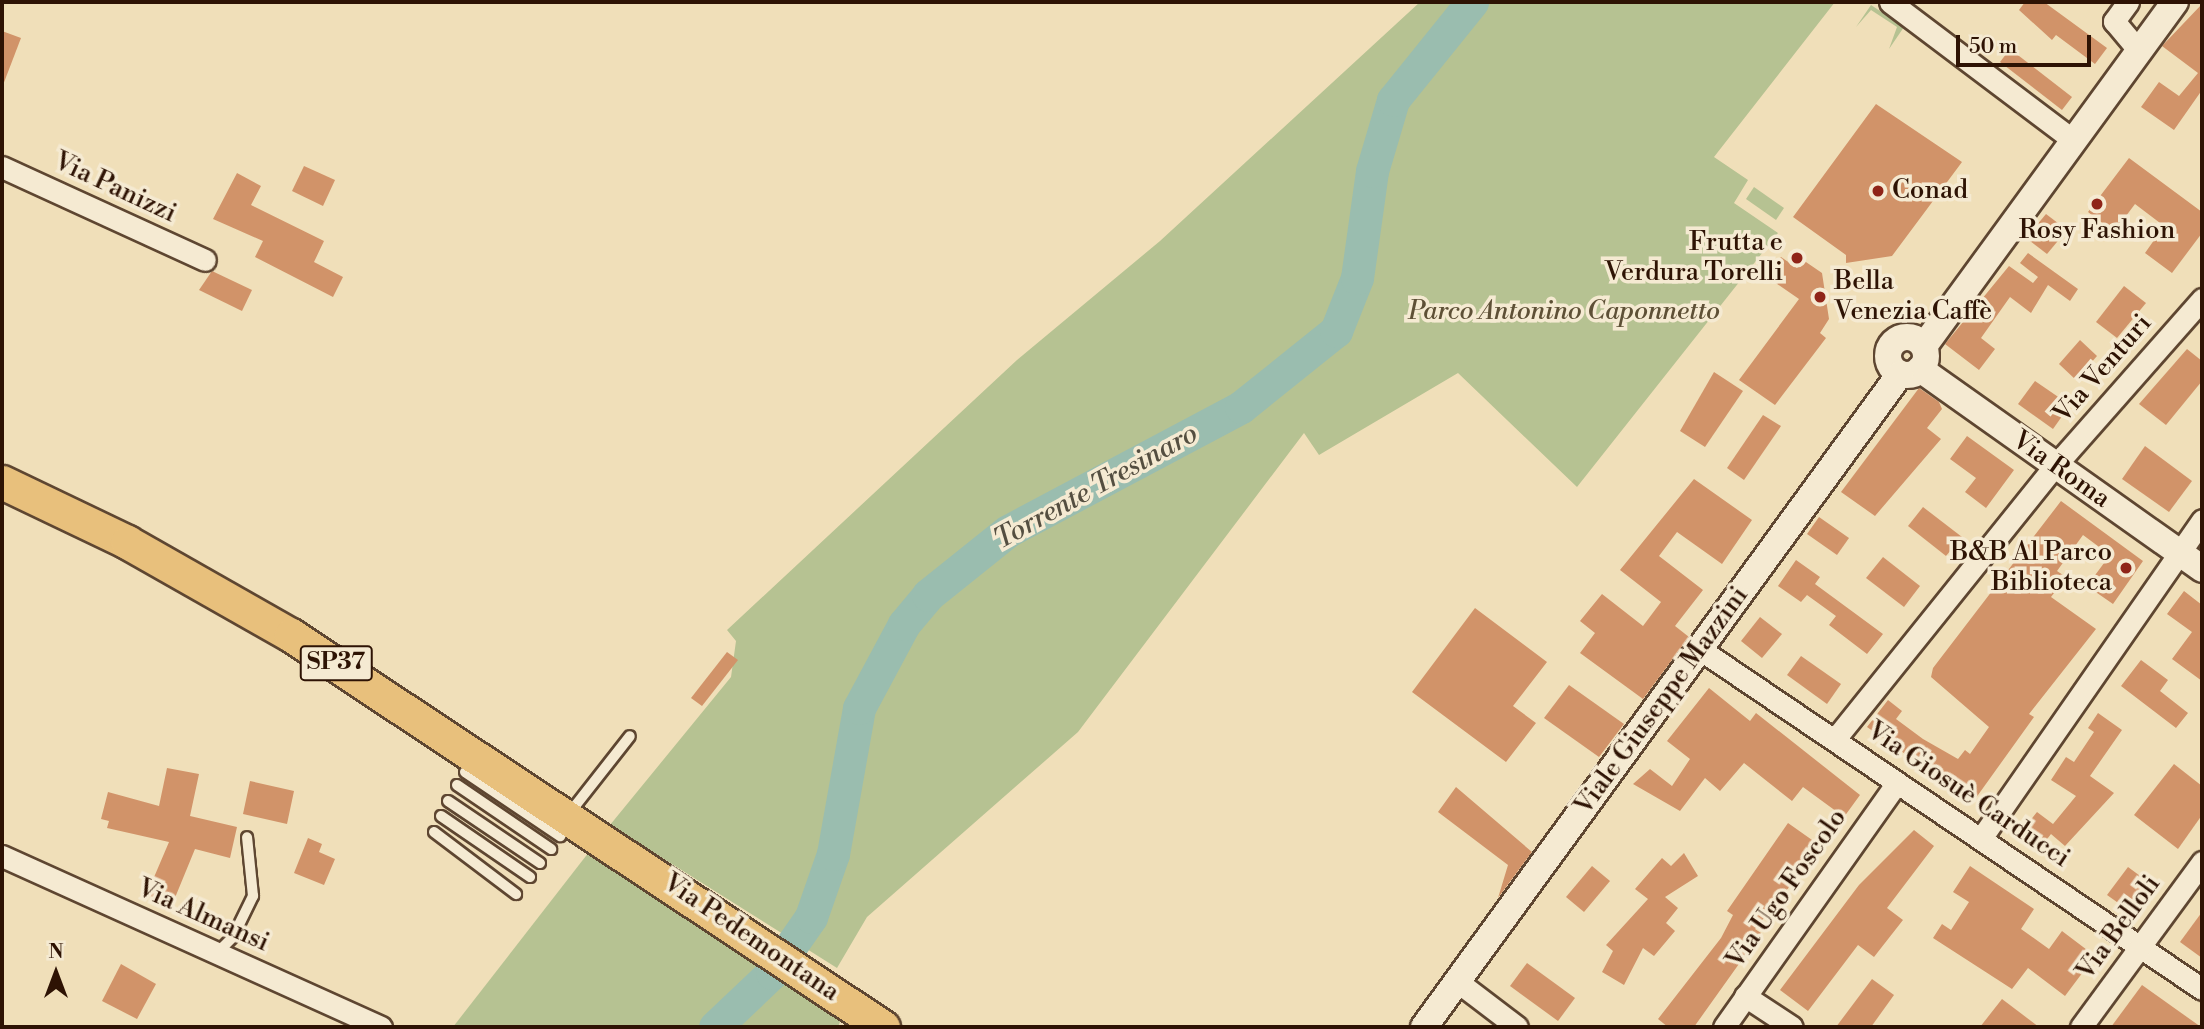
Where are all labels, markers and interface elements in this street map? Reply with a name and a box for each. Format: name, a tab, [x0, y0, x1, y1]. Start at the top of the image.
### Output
scale bar	[1959, 21, 2094, 65]
text: 50 m	[1969, 34, 2017, 60]
street label: Via Panizzi	[49, 146, 181, 230]
place label: Conad	[1892, 175, 1968, 207]
marker: Conad	[1870, 183, 1886, 199]
marker: Rosy Fashion	[2089, 196, 2105, 212]
place label: Rosy Fashion	[2019, 215, 2175, 247]
place label: Frutta e Verdura Torelli	[1605, 227, 1783, 288]
marker: Frutta e Verdura Torelli	[1789, 250, 1805, 266]
place label: Bella Venezia Caffè	[1834, 266, 1992, 328]
marker: Bella Venezia Caffè	[1812, 289, 1828, 305]
park label: Parco Antonino Caponnetto	[1408, 296, 1720, 328]
street label: Via Venturi	[2047, 308, 2159, 430]
water label: Torrente Tresinaro	[988, 417, 1204, 557]
street label: Via Roma	[2006, 425, 2116, 515]
place label: B&B Al Parco Biblioteca	[1950, 537, 2112, 598]
marker: B&B Al Parco Biblioteca	[2118, 560, 2134, 576]
street label: Viale Giuseppe Mazzini	[1569, 581, 1755, 821]
road number: SP37	[299, 642, 373, 684]
street label: Via Giosuè Carducci	[1861, 716, 2075, 874]
street label: Via Ugo Foscolo	[1720, 803, 1854, 975]
street label: Via Pedemontana	[657, 868, 845, 1008]
street label: Via Belloli	[2071, 870, 2167, 986]
street label: Via Almansi	[132, 873, 274, 959]
north arrow	[21, 938, 91, 1008]
text: N	[48, 940, 64, 964]

